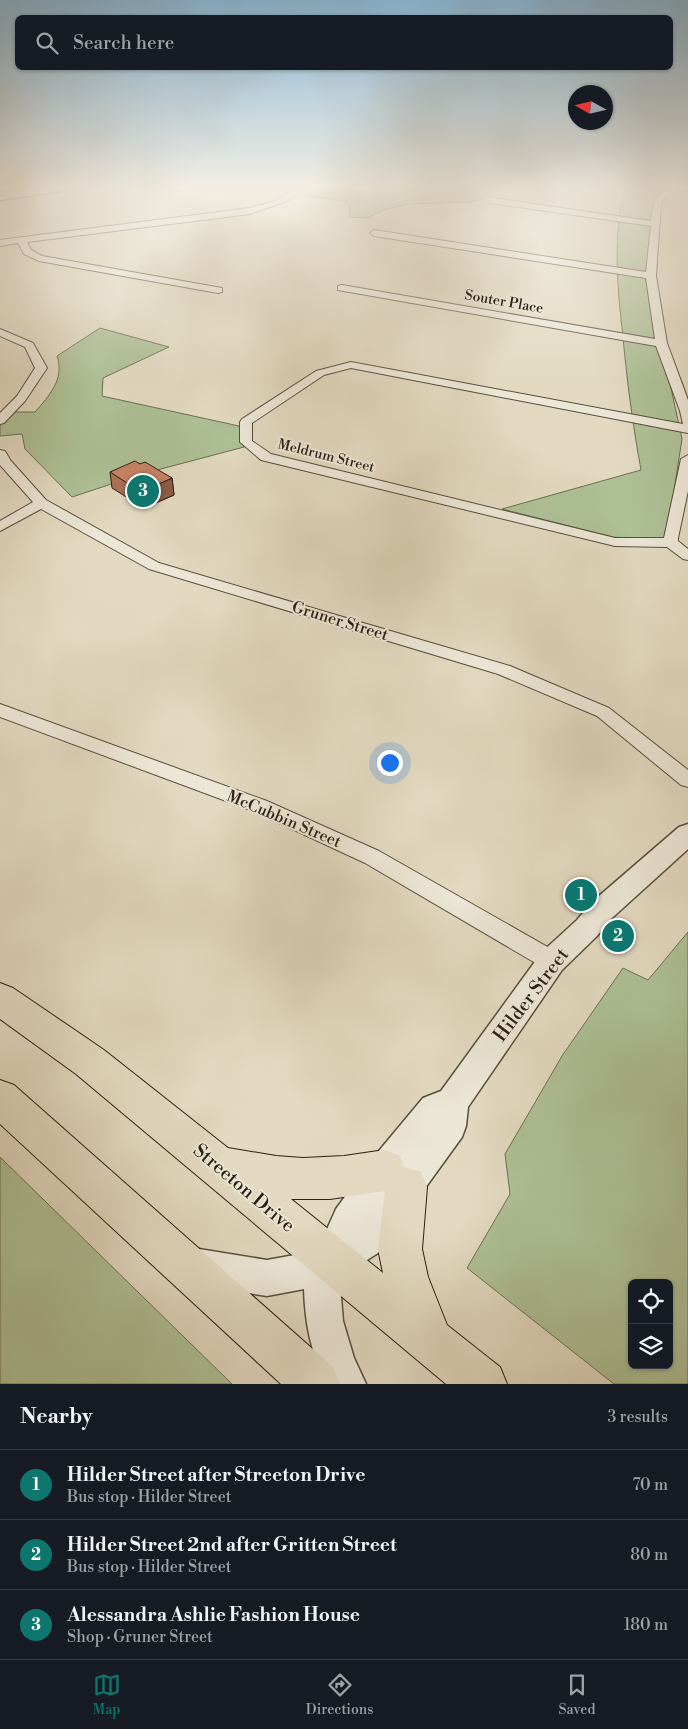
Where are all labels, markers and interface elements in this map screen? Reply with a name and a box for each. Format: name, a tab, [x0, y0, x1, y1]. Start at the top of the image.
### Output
search box	[15, 15, 673, 70]
icon: search	[33, 29, 61, 57]
text: Search here	[73, 31, 174, 55]
north arrow	[568, 85, 613, 130]
street label: Souter Place	[463, 286, 545, 318]
street label: Meldrum Street	[276, 435, 376, 477]
pin: 3	[127, 472, 159, 510]
street label: Gruner Street	[289, 597, 391, 645]
your location	[377, 750, 403, 776]
street label: McCubbin Street	[224, 786, 344, 852]
pin: 1	[565, 876, 597, 914]
pin: 2	[602, 917, 634, 955]
street label: Hilder Street	[488, 943, 574, 1047]
street label: Streeton Drive	[188, 1138, 300, 1238]
map controls	[628, 1279, 673, 1369]
button: locate	[628, 1279, 673, 1324]
button: layers	[628, 1324, 673, 1369]
text: Nearby	[20, 1404, 93, 1430]
text: 3 results	[607, 1407, 668, 1427]
text: Hilder Street after Streeton Drive	[67, 1463, 365, 1487]
text: 1	[32, 1475, 40, 1495]
text: 70 m	[632, 1475, 668, 1495]
text: Bus stop · Hilder Street	[67, 1487, 231, 1507]
text: Hilder Street 2nd after Gritten Street	[67, 1533, 397, 1557]
text: 2	[31, 1545, 41, 1565]
text: 80 m	[630, 1545, 668, 1565]
text: Bus stop · Hilder Street	[67, 1557, 231, 1577]
text: Alessandra Ashlie Fashion House	[67, 1603, 360, 1627]
text: 3	[31, 1615, 41, 1635]
text: 180 m	[624, 1615, 668, 1635]
text: Shop · Gruner Street	[67, 1627, 213, 1647]
tab: Map	[93, 1671, 121, 1719]
tab: Directions	[306, 1671, 373, 1719]
tab: Saved	[559, 1671, 595, 1719]

